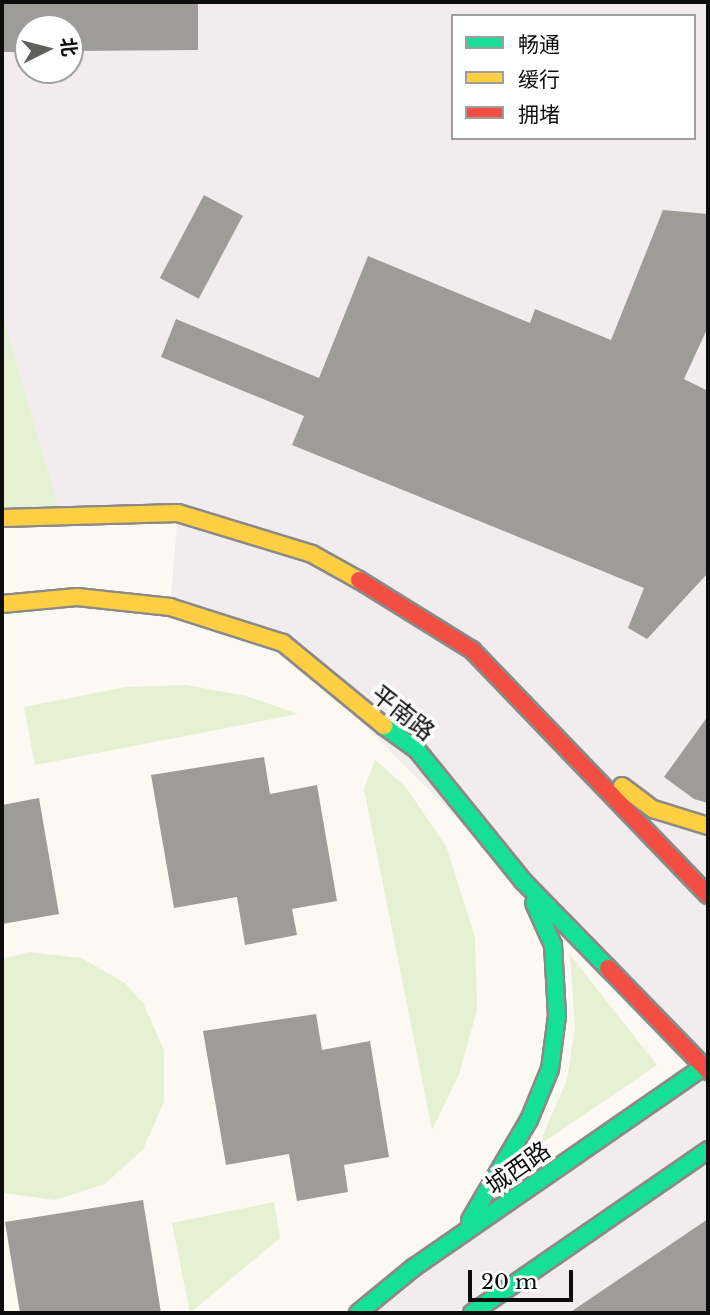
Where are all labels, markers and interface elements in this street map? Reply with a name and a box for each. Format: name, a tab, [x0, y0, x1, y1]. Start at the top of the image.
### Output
north arrow	[14, 14, 84, 84]
legend	[451, 14, 696, 140]
text: 畅通	[518, 32, 560, 58]
text: 北	[56, 36, 81, 58]
text: 缓行	[518, 67, 560, 93]
text: 拥堵	[518, 102, 560, 128]
street label: 平南路	[366, 679, 440, 747]
street label: 城西路	[480, 1136, 556, 1200]
scale bar	[472, 1256, 577, 1300]
text: 20 m	[481, 1269, 538, 1295]

